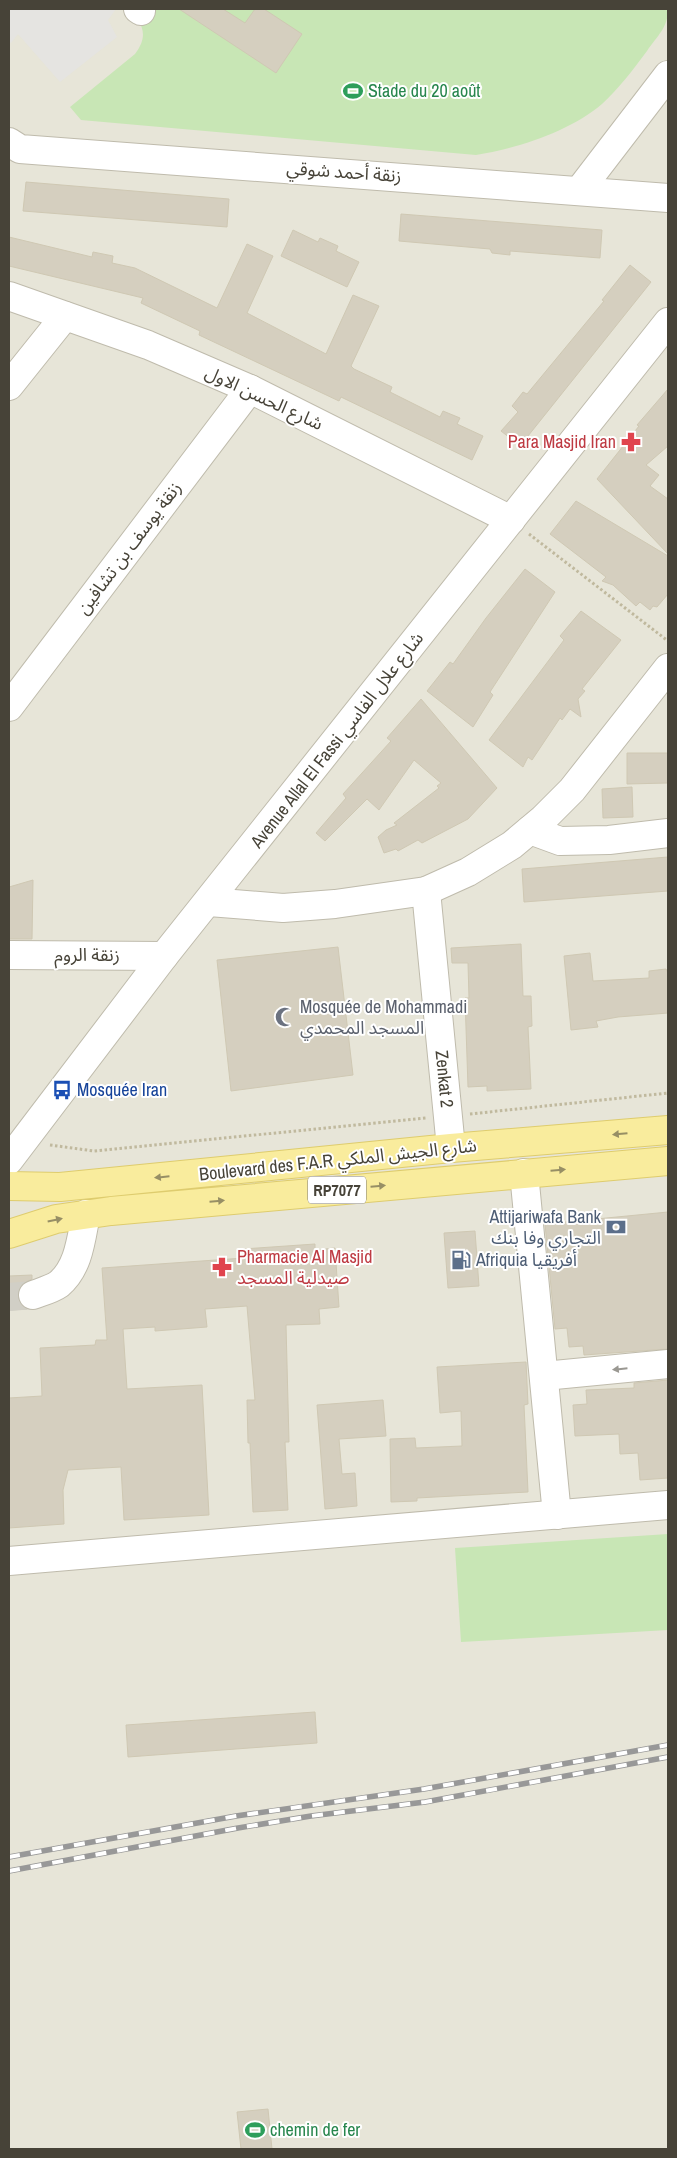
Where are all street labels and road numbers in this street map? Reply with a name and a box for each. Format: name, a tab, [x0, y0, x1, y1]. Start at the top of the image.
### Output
street label: زنقة أحمد شوقي	[285, 155, 403, 189]
street label: شارع الحسن الاول	[200, 359, 327, 438]
street label: زنقة يوسف بن تشافين	[70, 476, 187, 619]
street label: Avenue Allal El Fassi شارع علال الفاسي	[244, 626, 431, 855]
street label: زنقة الروم	[54, 942, 120, 969]
street label: Zenkat 2	[430, 1049, 460, 1109]
street label: Boulevard des F.A.R شارع الجيش الملكي	[198, 1132, 478, 1189]
road number: RP7077	[308, 1176, 366, 1204]

